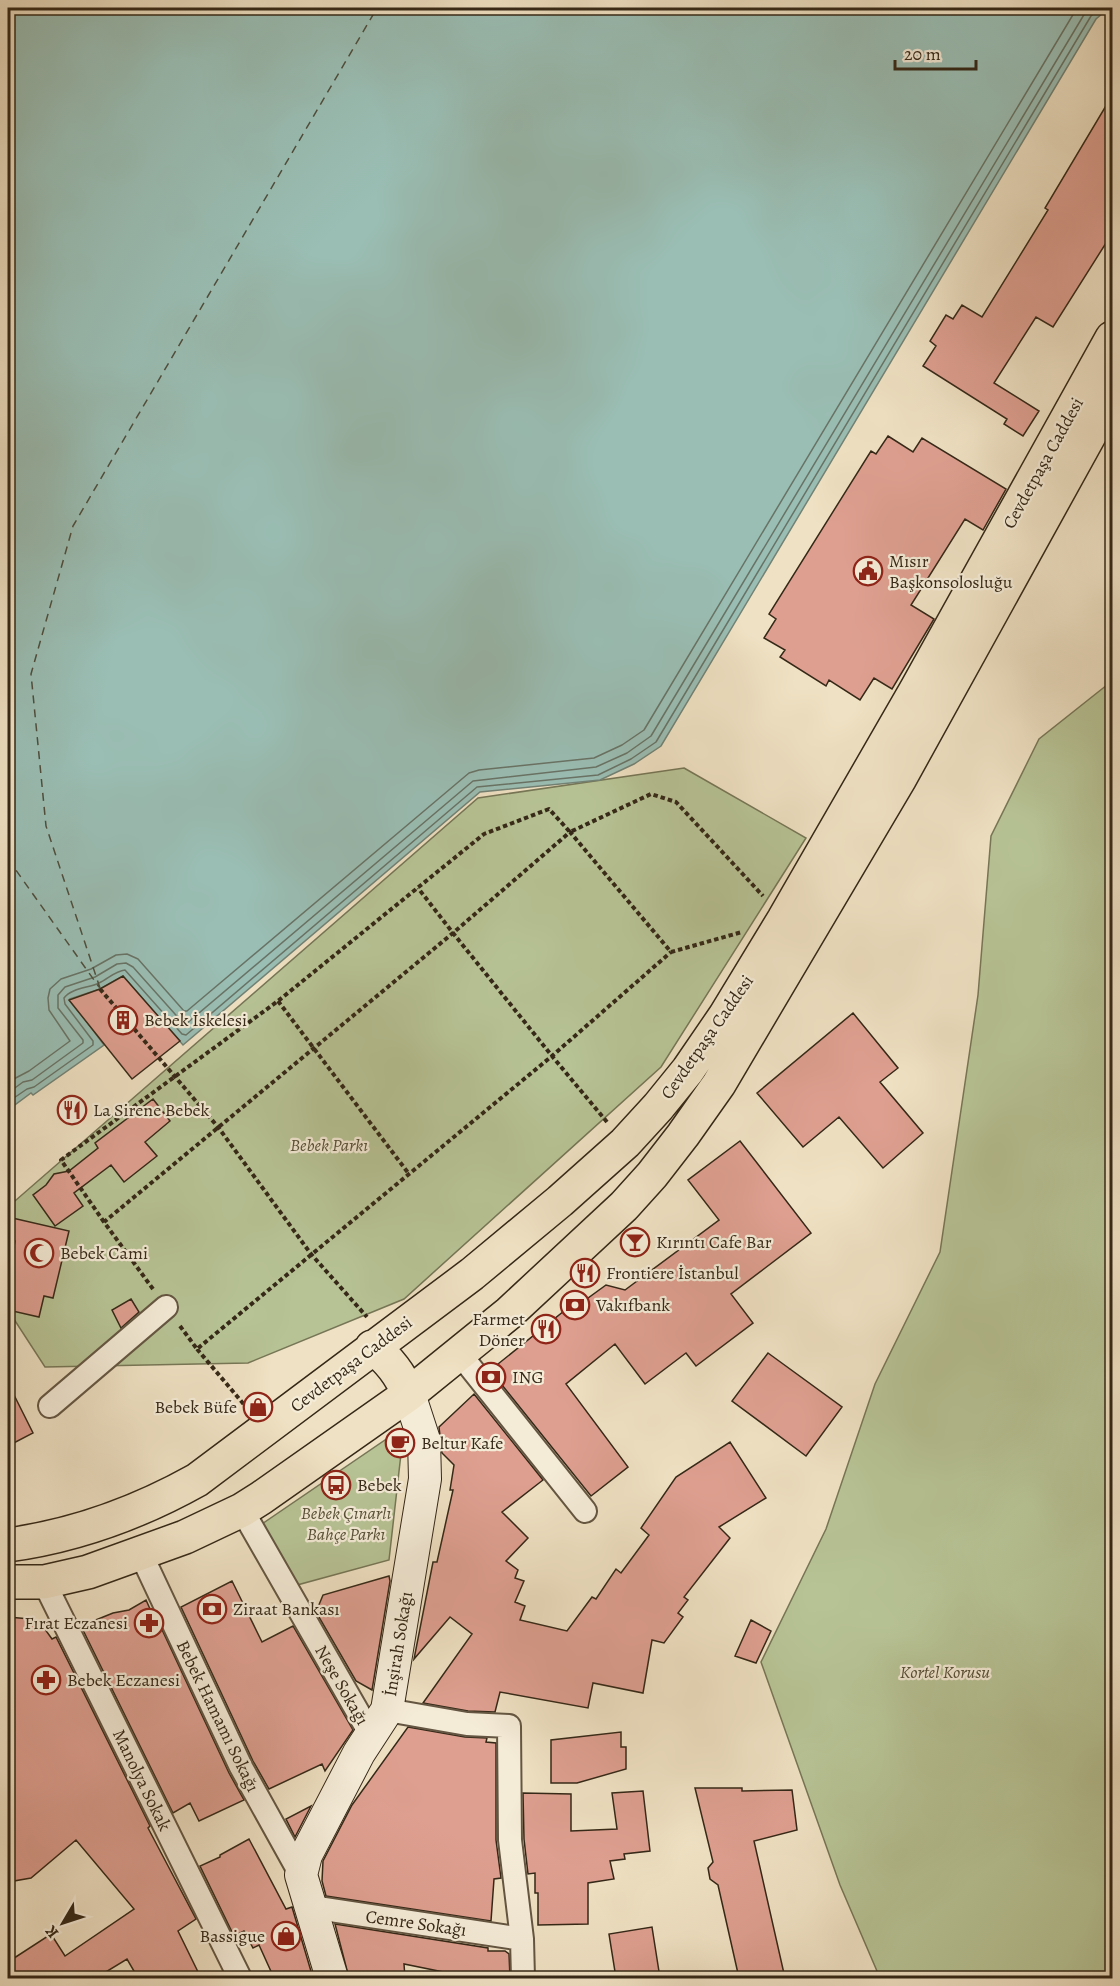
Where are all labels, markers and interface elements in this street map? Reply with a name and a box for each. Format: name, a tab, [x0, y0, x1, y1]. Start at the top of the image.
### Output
scale bar	[895, 33, 976, 71]
text: 20 m	[904, 42, 941, 66]
street label: Cevdetpaşa Caddesi	[997, 393, 1089, 533]
place label: Mısır Başkonsolosluğu	[889, 549, 1013, 594]
public building icon: Mısır Başkonsolosluğu	[852, 555, 884, 587]
street label: Cevdetpaşa Caddesi	[655, 970, 759, 1104]
building icon: Bebek İskelesi	[107, 1004, 139, 1036]
place label: Bebek İskelesi	[144, 1008, 247, 1032]
restaurant icon: La Sirene Bebek	[56, 1094, 88, 1126]
place label: La Sirene Bebek	[93, 1098, 210, 1122]
park label: Bebek Parkı	[290, 1133, 368, 1157]
bar icon: Kırıntı Cafe Bar	[619, 1226, 651, 1258]
place label: Kırıntı Cafe Bar	[656, 1230, 772, 1254]
mosque icon: Bebek Cami	[23, 1237, 55, 1269]
place label: Bebek Cami	[60, 1241, 148, 1265]
restaurant icon: Frontiere İstanbul	[569, 1257, 601, 1289]
place label: Frontiere İstanbul	[606, 1261, 739, 1285]
bank icon: Vakıfbank	[559, 1289, 591, 1321]
place label: Vakıfbank	[595, 1293, 670, 1317]
place label: Farmet Döner	[472, 1307, 525, 1352]
street label: Cevdetpaşa Caddesi	[285, 1310, 417, 1418]
restaurant icon: Farmet Döner	[530, 1313, 562, 1345]
bank icon: ING	[475, 1361, 507, 1393]
place label: ING	[512, 1365, 543, 1389]
shop icon: Bebek Büfe	[242, 1391, 274, 1423]
place label: Bebek Büfe	[154, 1395, 237, 1419]
cafe icon: Beltur Kafe	[384, 1427, 416, 1459]
place label: Beltur Kafe	[421, 1431, 503, 1455]
bus stop icon: Bebek	[320, 1469, 352, 1501]
place label: Bebek	[357, 1473, 402, 1497]
park label: Bebek Çınarlı Bahçe Parkı	[301, 1501, 391, 1546]
street label: İnşirah Sokağı	[378, 1590, 418, 1698]
bank icon: Ziraat Bankası	[196, 1593, 228, 1625]
place label: Ziraat Bankası	[233, 1597, 340, 1621]
pharmacy icon: Fırat Eczanesi	[133, 1607, 165, 1639]
place label: Fırat Eczanesi	[24, 1611, 128, 1635]
street label: Bebek Hamamı Sokağı	[171, 1636, 265, 1796]
street label: Neşe Sokağı	[309, 1641, 375, 1729]
park label: Kortel Korusu	[900, 1660, 990, 1684]
pharmacy icon: Bebek Eczanesi	[30, 1664, 62, 1696]
place label: Bebek Eczanesi	[67, 1668, 180, 1692]
street label: Manolya Sokak	[107, 1725, 177, 1835]
north arrow	[33, 1893, 93, 1953]
street label: Cemre Sokağı	[364, 1904, 468, 1942]
text: K	[40, 1920, 64, 1943]
shop icon: Bassigue	[270, 1920, 302, 1952]
place label: Bassigue	[199, 1924, 265, 1948]

